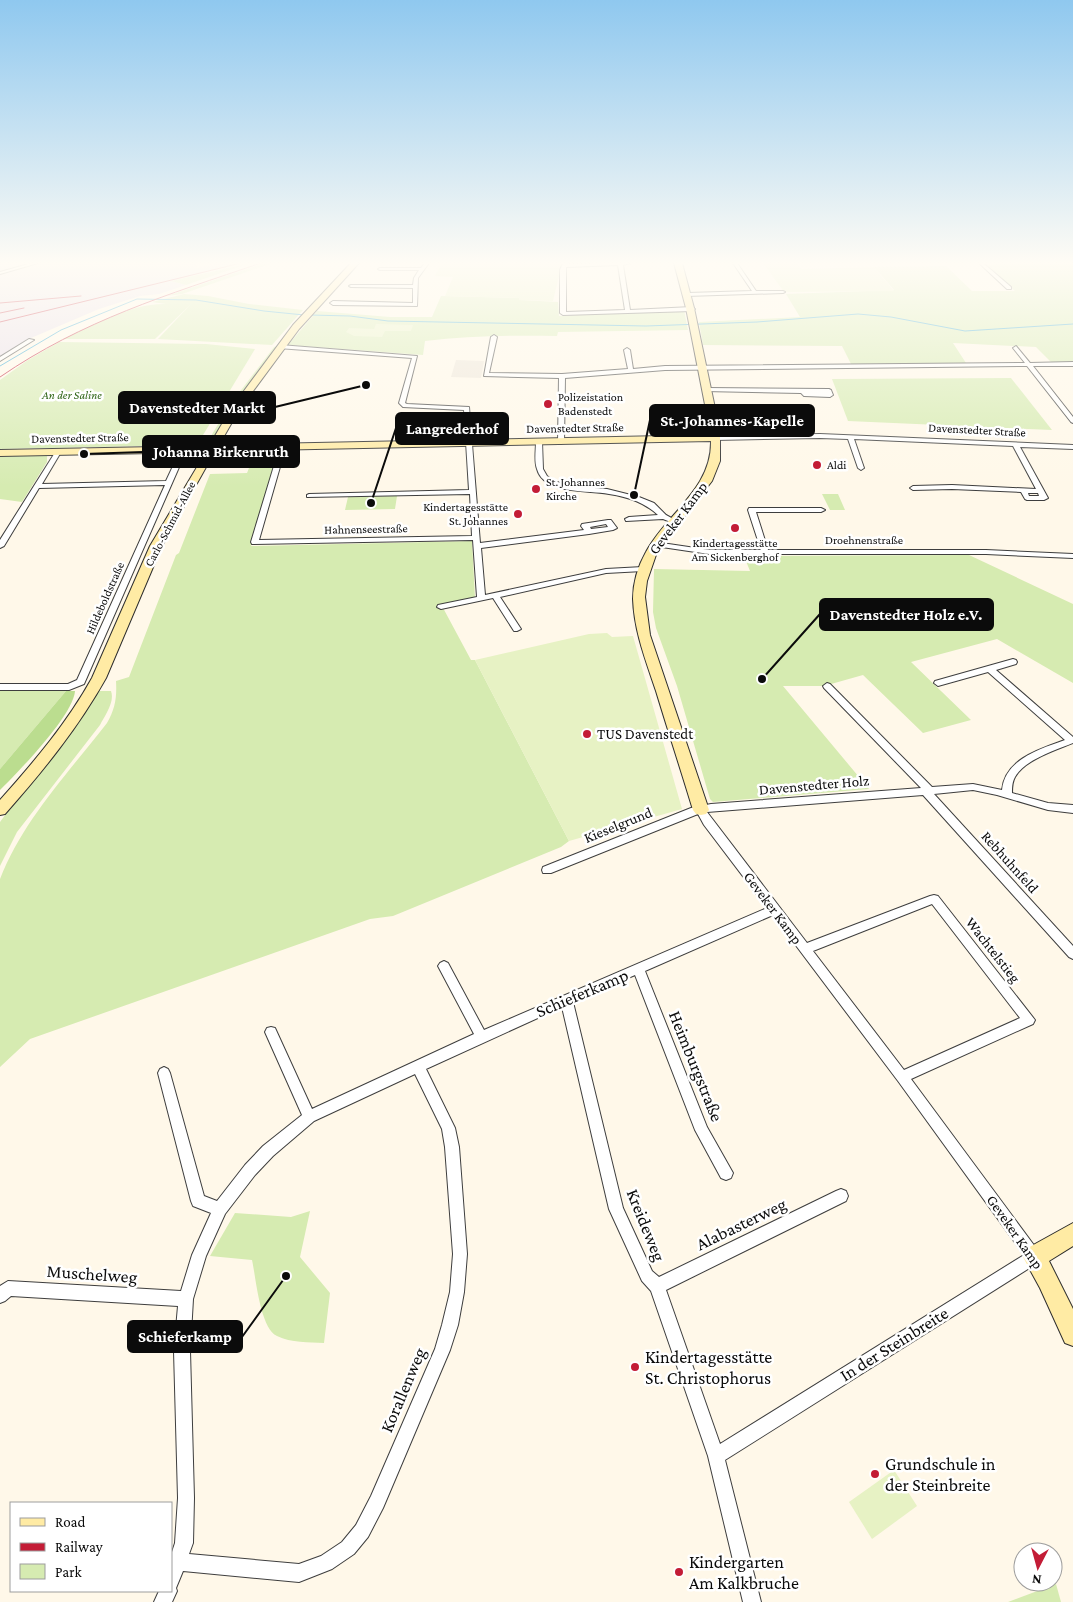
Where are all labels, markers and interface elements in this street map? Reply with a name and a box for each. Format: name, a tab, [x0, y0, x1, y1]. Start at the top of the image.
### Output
park label: An der Saline	[41, 388, 102, 402]
place label: Polizeistation Badenstedt	[558, 390, 624, 418]
callout: Davenstedter Markt	[119, 392, 275, 423]
marker: Polizeistation Badenstedt	[542, 398, 554, 410]
text: Davenstedter Markt	[129, 399, 265, 416]
callout: St.-Johannes-Kapelle	[650, 405, 814, 436]
text: St.-Johannes-Kapelle	[660, 412, 804, 429]
callout: Langrederhof	[396, 413, 508, 444]
text: Langrederhof	[406, 420, 500, 437]
street label: Davenstedter Straße	[526, 420, 624, 436]
street label: Davenstedter Straße	[928, 420, 1026, 440]
street label: Davenstedter Straße	[31, 430, 129, 446]
callout: Johanna Birkenruth	[143, 436, 299, 467]
text: Johanna Birkenruth	[151, 443, 289, 460]
place label: Aldi	[827, 458, 846, 472]
marker: Aldi	[811, 459, 823, 471]
place label: St. Johannes Kirche	[546, 475, 605, 503]
street label: Carlo-Schmid-Allee	[142, 479, 198, 569]
street label: Geveker Kamp	[646, 479, 711, 558]
marker: St. Johannes Kirche	[530, 483, 542, 495]
place label: Kindertagesstätte St. Johannes	[423, 500, 508, 528]
marker: Kindertagesstätte St. Johannes	[512, 508, 524, 520]
street label: Hahnenseestraße	[324, 521, 408, 537]
marker: Kindertagesstätte Am Sickenberghof	[729, 522, 741, 534]
street label: Droehnenstraße	[825, 533, 903, 547]
place label: Kindertagesstätte Am Sickenberghof	[692, 536, 780, 564]
street label: Hildeboldstraße	[83, 560, 127, 636]
callout: Davenstedter Holz e.V.	[820, 599, 993, 630]
text: Davenstedter Holz e.V.	[830, 606, 982, 623]
place label: TUS Davenstedt	[597, 726, 694, 742]
marker: TUS Davenstedt	[581, 728, 593, 740]
street label: Davenstedter Holz	[758, 772, 870, 798]
street label: Kieselgrund	[582, 804, 655, 847]
street label: Rebhuhnfeld	[978, 828, 1042, 896]
street label: Geveker Kamp	[740, 869, 806, 948]
street label: Wachtelstieg	[962, 914, 1023, 986]
street label: Schieferkamp	[533, 965, 631, 1021]
street label: Heimburgstraße	[665, 1008, 727, 1124]
street label: Kreideweg	[622, 1186, 670, 1264]
street label: Geveker Kamp	[983, 1192, 1046, 1273]
street label: Alabasterweg	[693, 1193, 790, 1254]
street label: Muschelweg	[46, 1261, 138, 1287]
street label: In der Steinbreite	[836, 1303, 952, 1385]
callout: Schieferkamp	[128, 1321, 242, 1352]
text: Schieferkamp	[138, 1328, 232, 1345]
street label: Korallenweg	[376, 1344, 430, 1435]
place label: Kindertagesstätte St. Christophorus	[645, 1347, 772, 1388]
marker: Kindertagesstätte St. Christophorus	[629, 1361, 641, 1373]
place label: Grundschule in der Steinbreite	[885, 1454, 996, 1495]
marker: Grundschule in der Steinbreite	[869, 1468, 881, 1480]
legend	[10, 1502, 172, 1592]
text: Road	[55, 1514, 86, 1530]
text: Railway	[55, 1539, 103, 1556]
north arrow	[1013, 1542, 1063, 1592]
place label: Kindergarten Am Kalkbruche	[689, 1552, 799, 1593]
text: Park	[55, 1564, 82, 1580]
marker: Kindergarten Am Kalkbruche	[673, 1566, 685, 1578]
text: N	[1031, 1571, 1042, 1588]

